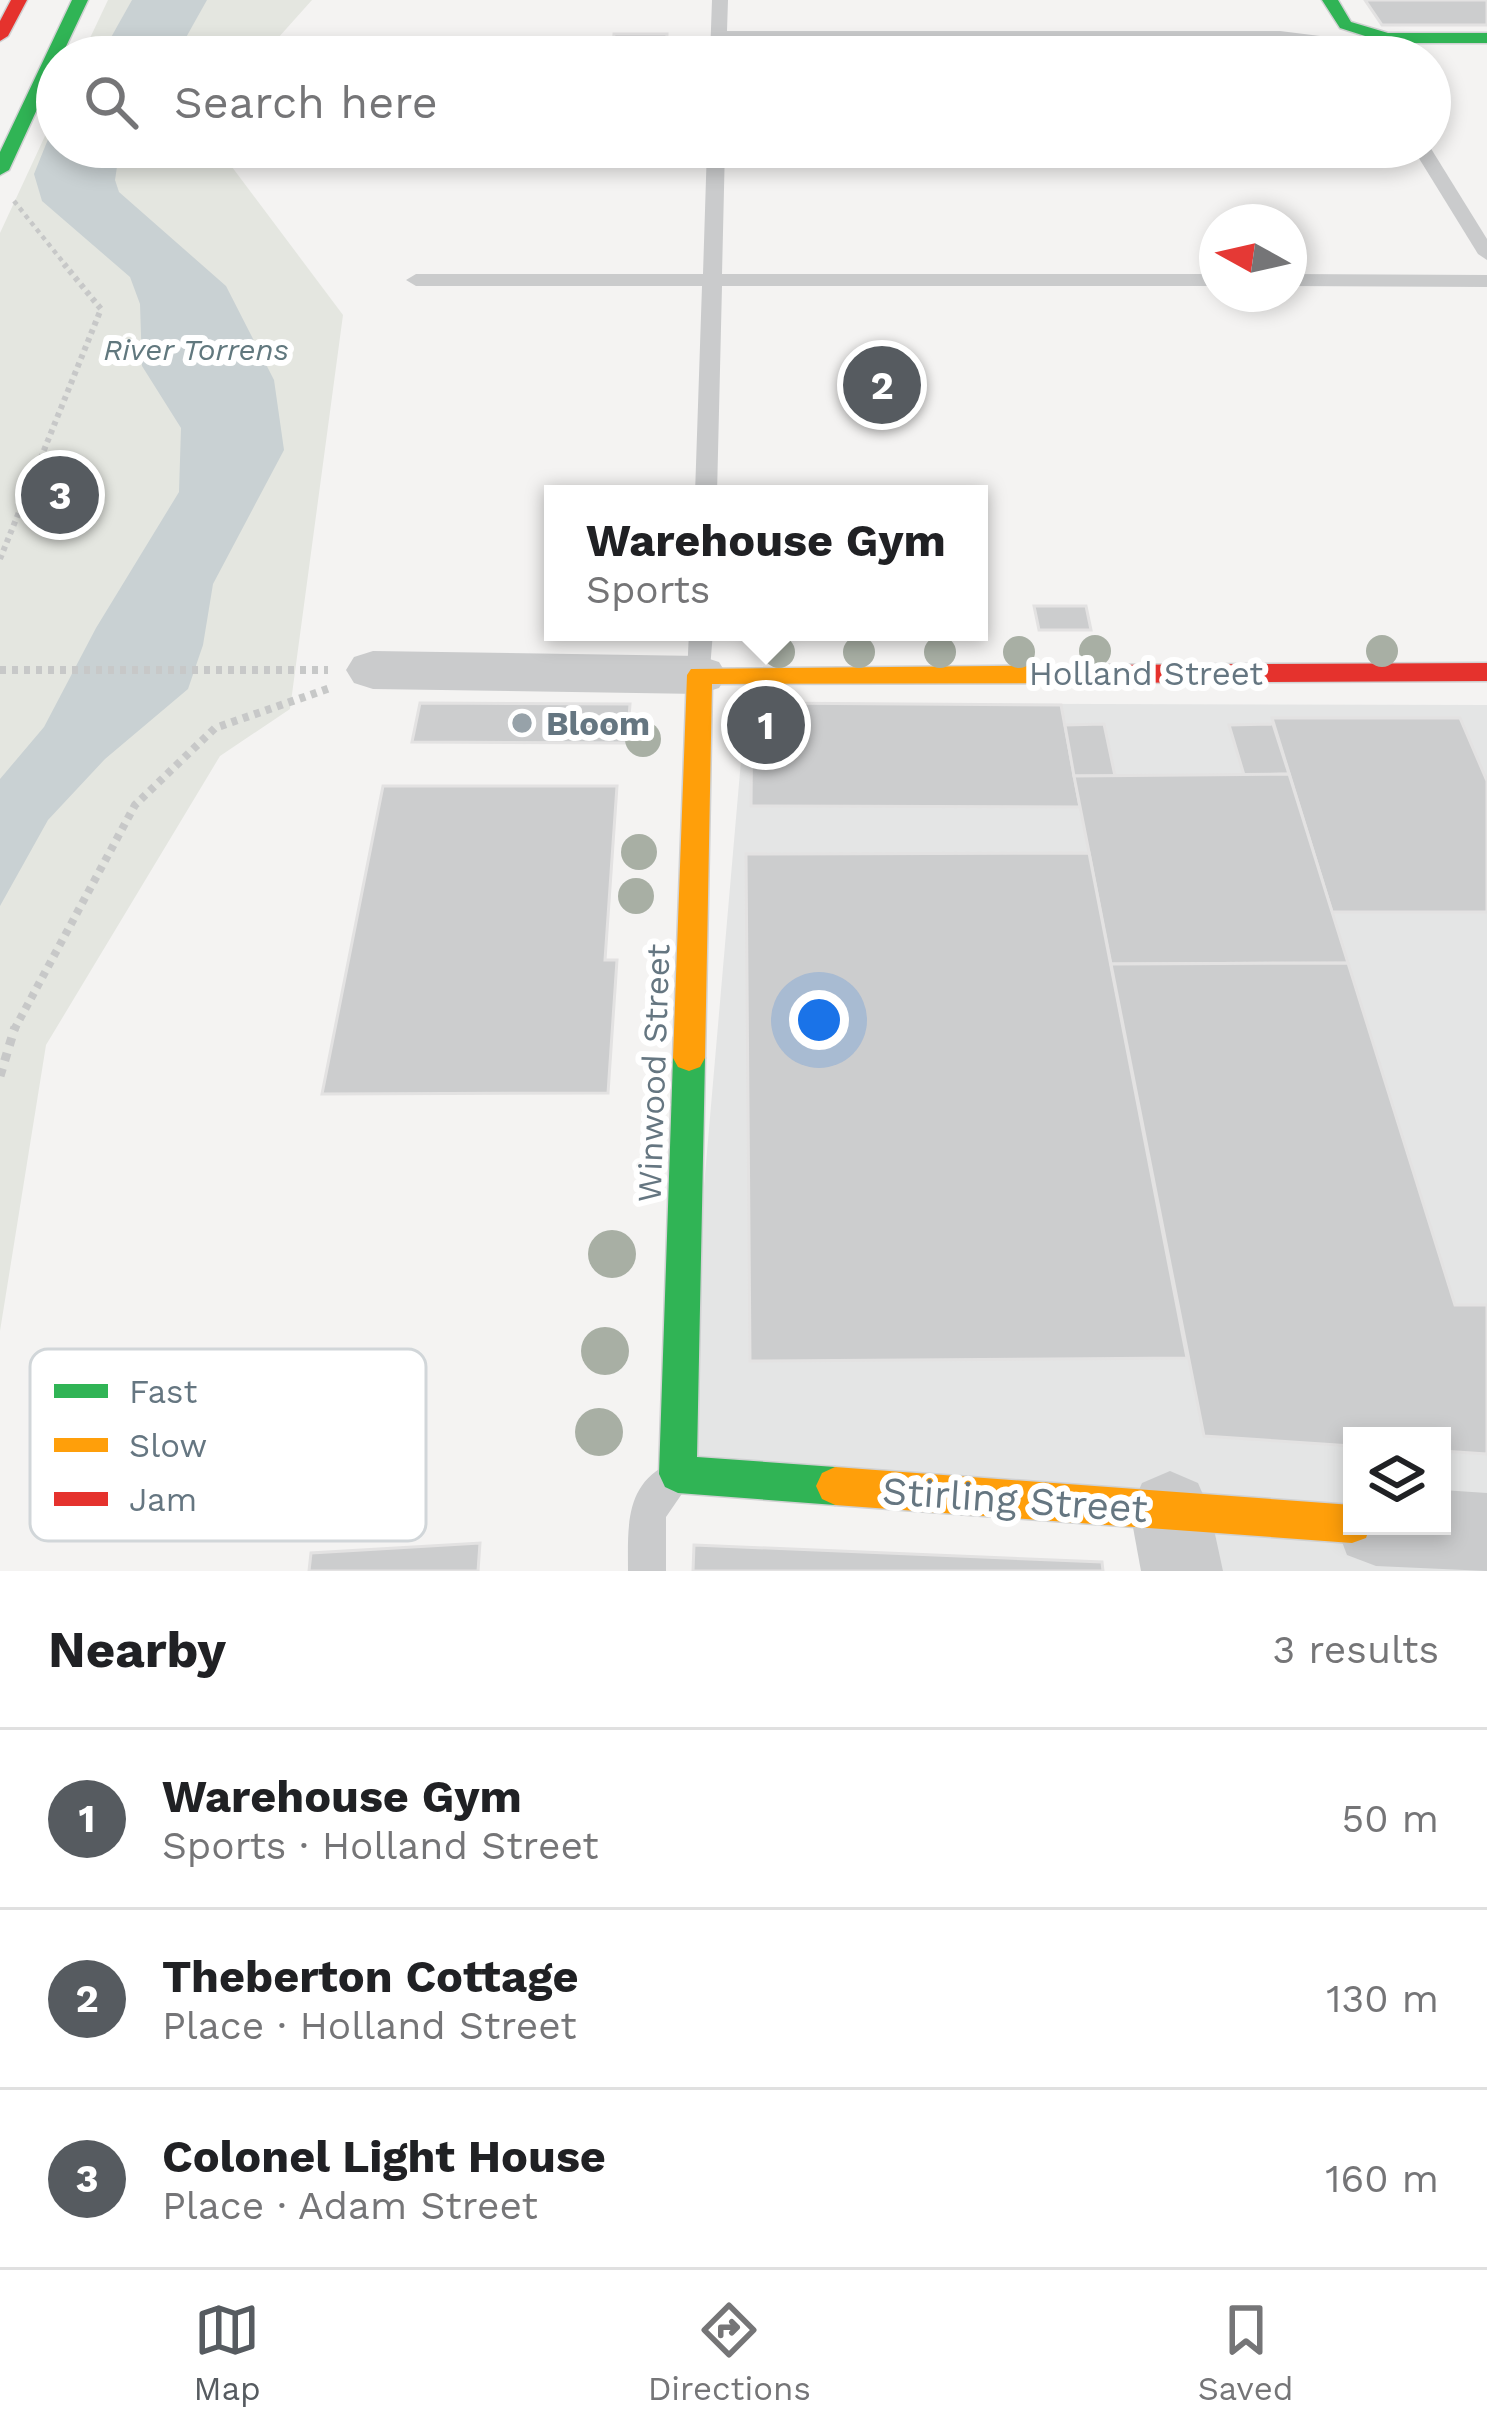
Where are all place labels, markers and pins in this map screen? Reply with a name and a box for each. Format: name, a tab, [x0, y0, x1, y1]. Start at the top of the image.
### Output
pin: 2	[843, 340, 921, 430]
pin: 3	[21, 450, 99, 540]
pin: 1	[727, 680, 805, 770]
place label: Bloom	[546, 704, 650, 743]
marker: Bloom	[509, 710, 535, 736]

